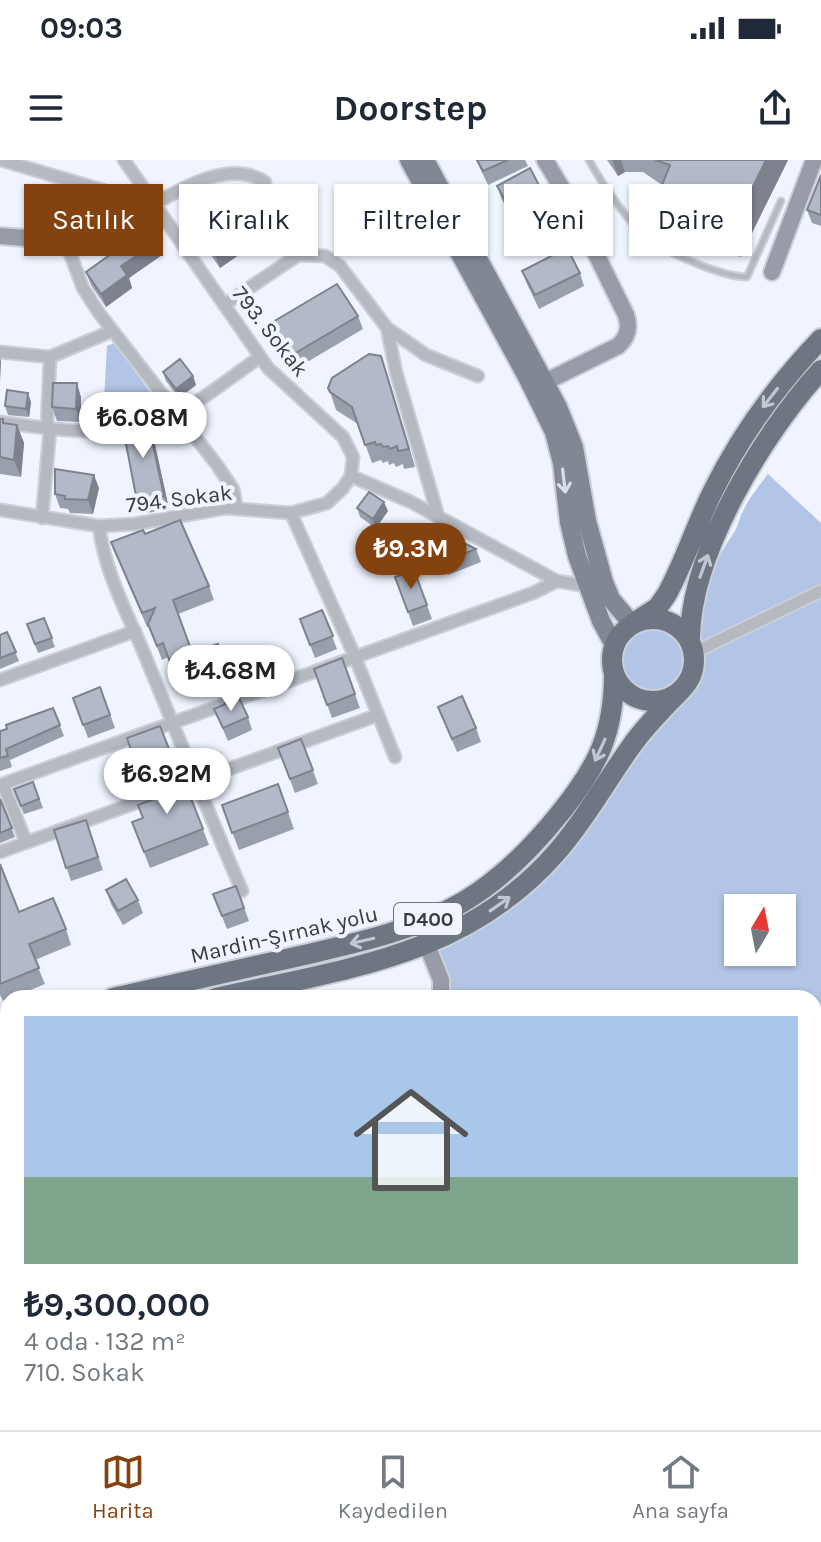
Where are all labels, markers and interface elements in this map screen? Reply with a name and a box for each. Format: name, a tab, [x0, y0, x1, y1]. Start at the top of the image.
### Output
text: 09:03	[40, 10, 123, 46]
icon: menu	[24, 86, 68, 130]
icon: share	[753, 86, 797, 130]
text: Doorstep	[334, 87, 487, 129]
chip: Satılık	[24, 184, 163, 256]
chip: Kiralık	[179, 184, 318, 256]
chip: Filtreler	[334, 184, 488, 256]
chip: Yeni	[504, 184, 613, 256]
chip: Daire	[629, 184, 752, 256]
street label: 793. Sokak	[227, 281, 314, 382]
one-way arrow	[761, 387, 778, 408]
pin: ₺6.08M	[78, 392, 208, 460]
text: ₺6.08M	[97, 402, 189, 433]
one-way arrow	[556, 467, 571, 493]
street label: 794. Sokak	[125, 480, 234, 518]
pin: ₺9.3M	[355, 523, 467, 591]
text: ₺9.3M	[373, 533, 449, 564]
one-way arrow	[698, 554, 713, 579]
pin: ₺4.68M	[166, 645, 296, 713]
text: ₺4.68M	[185, 655, 277, 686]
one-way arrow	[592, 738, 607, 762]
pin: ₺6.92M	[102, 748, 232, 816]
text: ₺6.92M	[122, 758, 212, 789]
north arrow	[724, 894, 796, 966]
map controls	[724, 894, 796, 966]
one-way arrow	[489, 896, 511, 913]
street label: Mardin-Şırnak yolu	[188, 901, 381, 969]
road number: D400	[394, 903, 462, 935]
one-way arrow	[350, 935, 376, 950]
icon: home	[339, 1068, 483, 1212]
text: ₺9,300,000	[24, 1285, 210, 1325]
text: 4 oda · 132 m²	[24, 1326, 186, 1357]
text: 710. Sokak	[24, 1357, 145, 1388]
tab: Harita	[92, 1450, 154, 1524]
tab: Kaydedilen	[338, 1450, 448, 1524]
tab: Ana sayfa	[632, 1450, 729, 1524]

